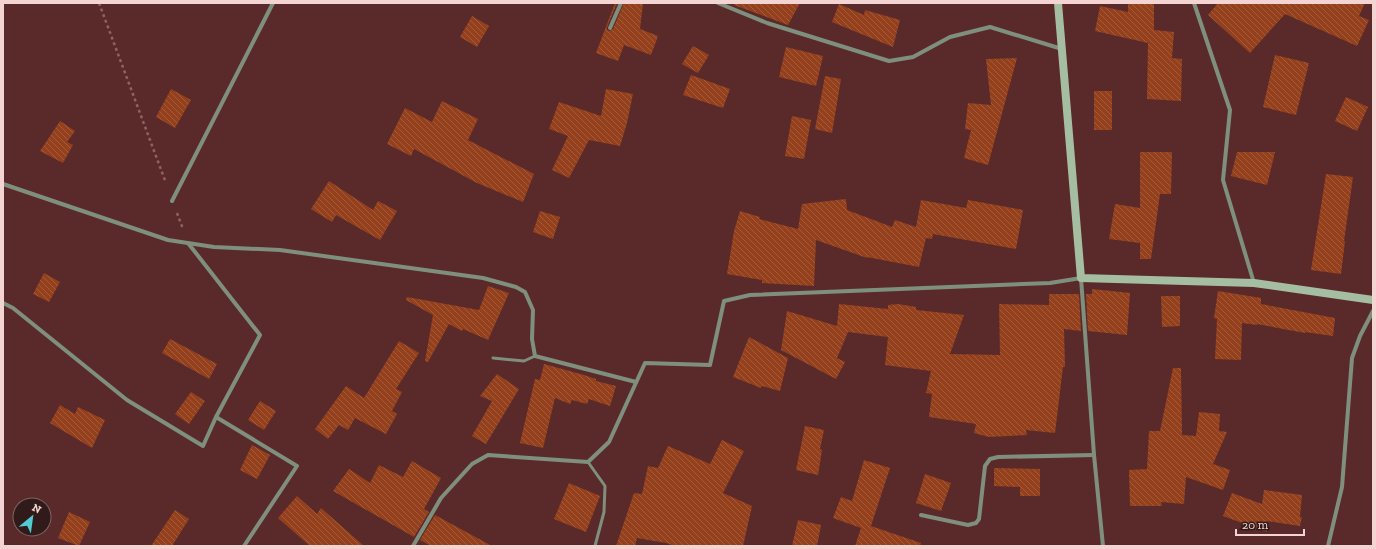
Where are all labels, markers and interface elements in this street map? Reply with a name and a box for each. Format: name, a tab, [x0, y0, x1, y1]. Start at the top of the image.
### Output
north arrow	[12, 497, 52, 537]
text: N	[30, 501, 44, 517]
scale bar	[1236, 511, 1304, 537]
text: 20 m	[1242, 518, 1269, 532]

